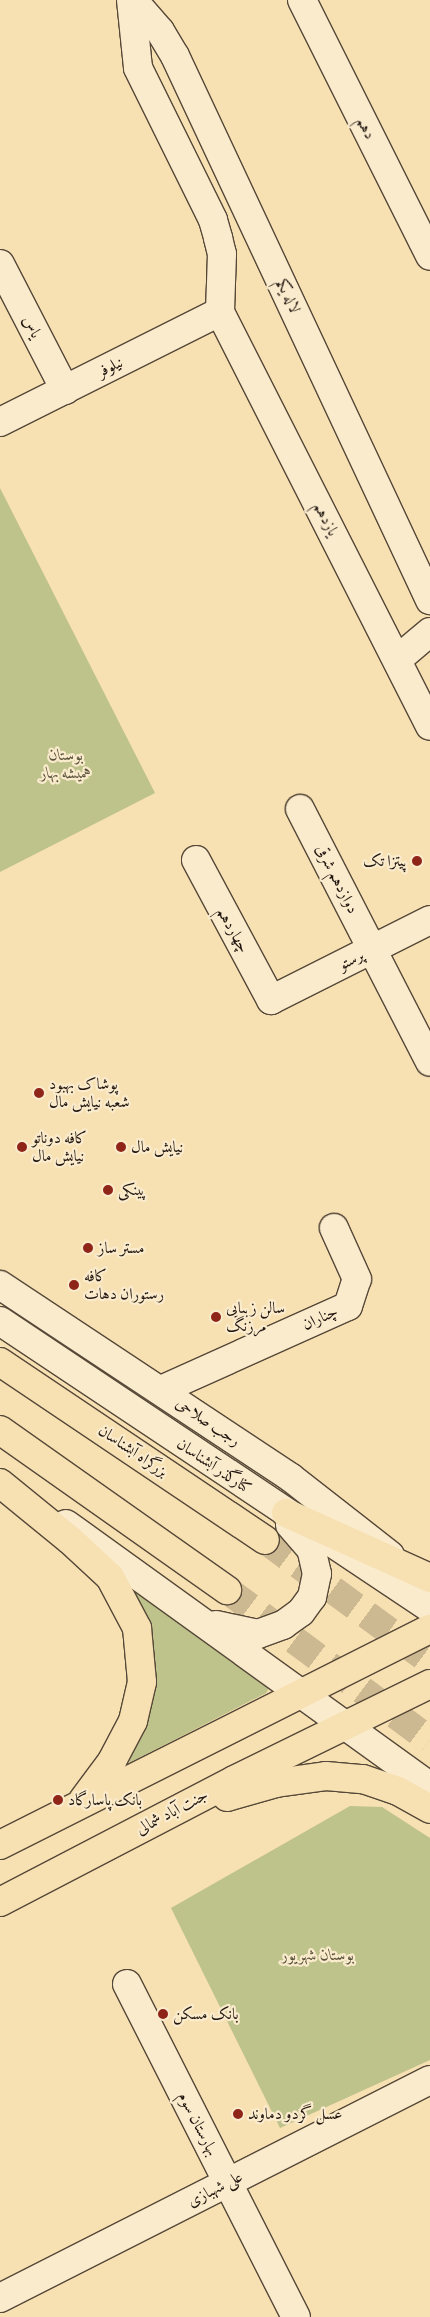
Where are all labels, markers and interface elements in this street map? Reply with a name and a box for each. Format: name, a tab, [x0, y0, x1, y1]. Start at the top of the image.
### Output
street label: دهم	[352, 113, 380, 143]
street label: لاله یکم	[272, 275, 304, 317]
street label: یاس	[18, 313, 46, 341]
street label: نیلوفر	[94, 353, 126, 381]
street label: یازدهم	[309, 499, 343, 539]
park label: بوستان همیشه بهار	[40, 745, 92, 783]
street label: دوازدهم شرقی	[311, 841, 363, 917]
place label: پیتزا تک	[363, 851, 407, 871]
marker: پیتزا تک	[411, 855, 423, 867]
street label: چهاردهم	[213, 904, 253, 956]
street label: پرستو	[335, 946, 367, 974]
place label: پوشاک بهبود شعبه نیایش مال	[49, 1074, 129, 1112]
marker: پوشاک بهبود شعبه نیایش مال	[33, 1087, 45, 1099]
place label: کافه دوناتو نیایش مال	[32, 1128, 87, 1166]
place label: نیایش مال	[131, 1137, 183, 1157]
marker: کافه دوناتو نیایش مال	[16, 1141, 28, 1153]
marker: نیایش مال	[115, 1141, 127, 1153]
place label: پینکی	[118, 1180, 146, 1200]
marker: پینکی	[102, 1184, 114, 1196]
place label: مستر ساز	[98, 1238, 144, 1258]
marker: مستر ساز	[82, 1242, 94, 1254]
place label: کافه رستوران دهات	[84, 1266, 164, 1304]
marker: کافه رستوران دهات	[68, 1279, 80, 1291]
place label: سالن زیبایی مرزنگ	[226, 1298, 285, 1336]
street label: چناران	[299, 1302, 341, 1334]
marker: سالن زیبایی مرزنگ	[210, 1311, 222, 1323]
street label: رجب صلاحی	[172, 1393, 244, 1451]
street label: بزرگراه آبشناسان	[95, 1421, 171, 1481]
street label: کنارگذر آبشناسان	[173, 1434, 255, 1498]
street label: جنت آباد شمالی	[133, 1785, 211, 1839]
place label: بانک پاسارگاد	[68, 1790, 142, 1810]
marker: بانک پاسارگاد	[52, 1794, 64, 1806]
park label: بوستان شهریور	[282, 1945, 354, 1965]
place label: بانک مسکن	[173, 2004, 239, 2024]
marker: بانک مسکن	[157, 2008, 169, 2020]
street label: بهارستان سوم	[174, 2089, 222, 2159]
place label: عسل گردو دماوند	[248, 2104, 342, 2124]
marker: عسل گردو دماوند	[232, 2108, 244, 2120]
street label: علی شهبازی	[184, 2167, 246, 2211]

